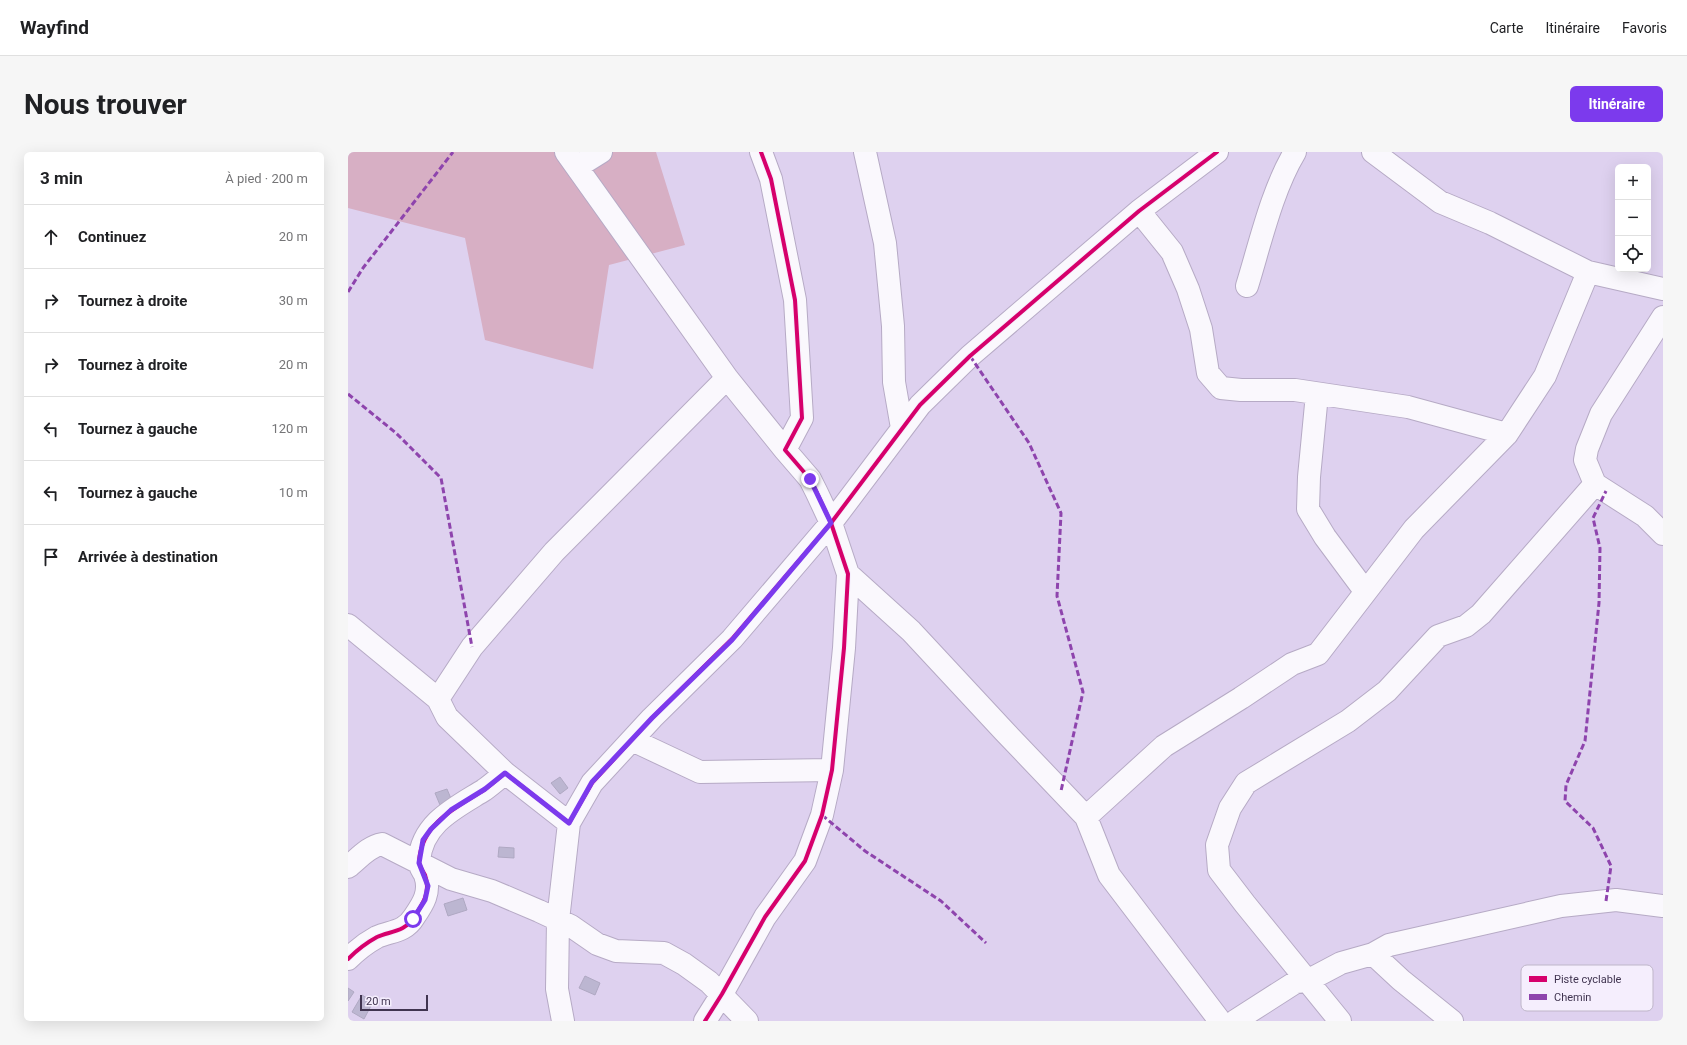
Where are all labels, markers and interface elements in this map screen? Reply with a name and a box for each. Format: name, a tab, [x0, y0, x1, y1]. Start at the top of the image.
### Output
text: Wayfind	[20, 16, 89, 39]
text: Carte	[1490, 20, 1523, 36]
text: Itinéraire	[1545, 20, 1600, 36]
text: Favoris	[1622, 20, 1667, 36]
button: Itinéraire	[1570, 86, 1663, 122]
text: Nous trouver	[24, 88, 187, 121]
map controls	[1615, 164, 1651, 272]
button: +	[1615, 164, 1651, 200]
text: 3 min	[40, 168, 83, 188]
text: À pied · 200 m	[225, 171, 308, 186]
button: −	[1615, 200, 1651, 236]
icon: ahead	[40, 226, 62, 248]
text: Continuez	[78, 228, 146, 246]
text: 20 m	[279, 229, 308, 244]
button: locate	[1615, 236, 1651, 272]
icon: right	[40, 290, 62, 312]
text: Tournez à droite	[78, 292, 187, 310]
text: 30 m	[279, 293, 308, 308]
icon: right	[40, 354, 62, 376]
text: Tournez à droite	[78, 356, 187, 374]
text: 20 m	[279, 357, 308, 372]
icon: left	[40, 418, 62, 440]
text: Tournez à gauche	[78, 420, 197, 438]
text: 120 m	[271, 421, 308, 436]
route end	[801, 470, 819, 488]
icon: left	[40, 482, 62, 504]
text: Tournez à gauche	[78, 484, 197, 502]
text: 10 m	[279, 485, 308, 500]
icon: arrive	[40, 546, 62, 568]
text: Arrivée à destination	[78, 548, 218, 566]
route start	[404, 910, 422, 928]
legend	[1521, 965, 1653, 1011]
text: Piste cyclable	[1554, 973, 1622, 986]
text: Chemin	[1554, 991, 1591, 1004]
scale bar	[360, 993, 428, 1012]
text: 20 m	[366, 995, 391, 1008]

